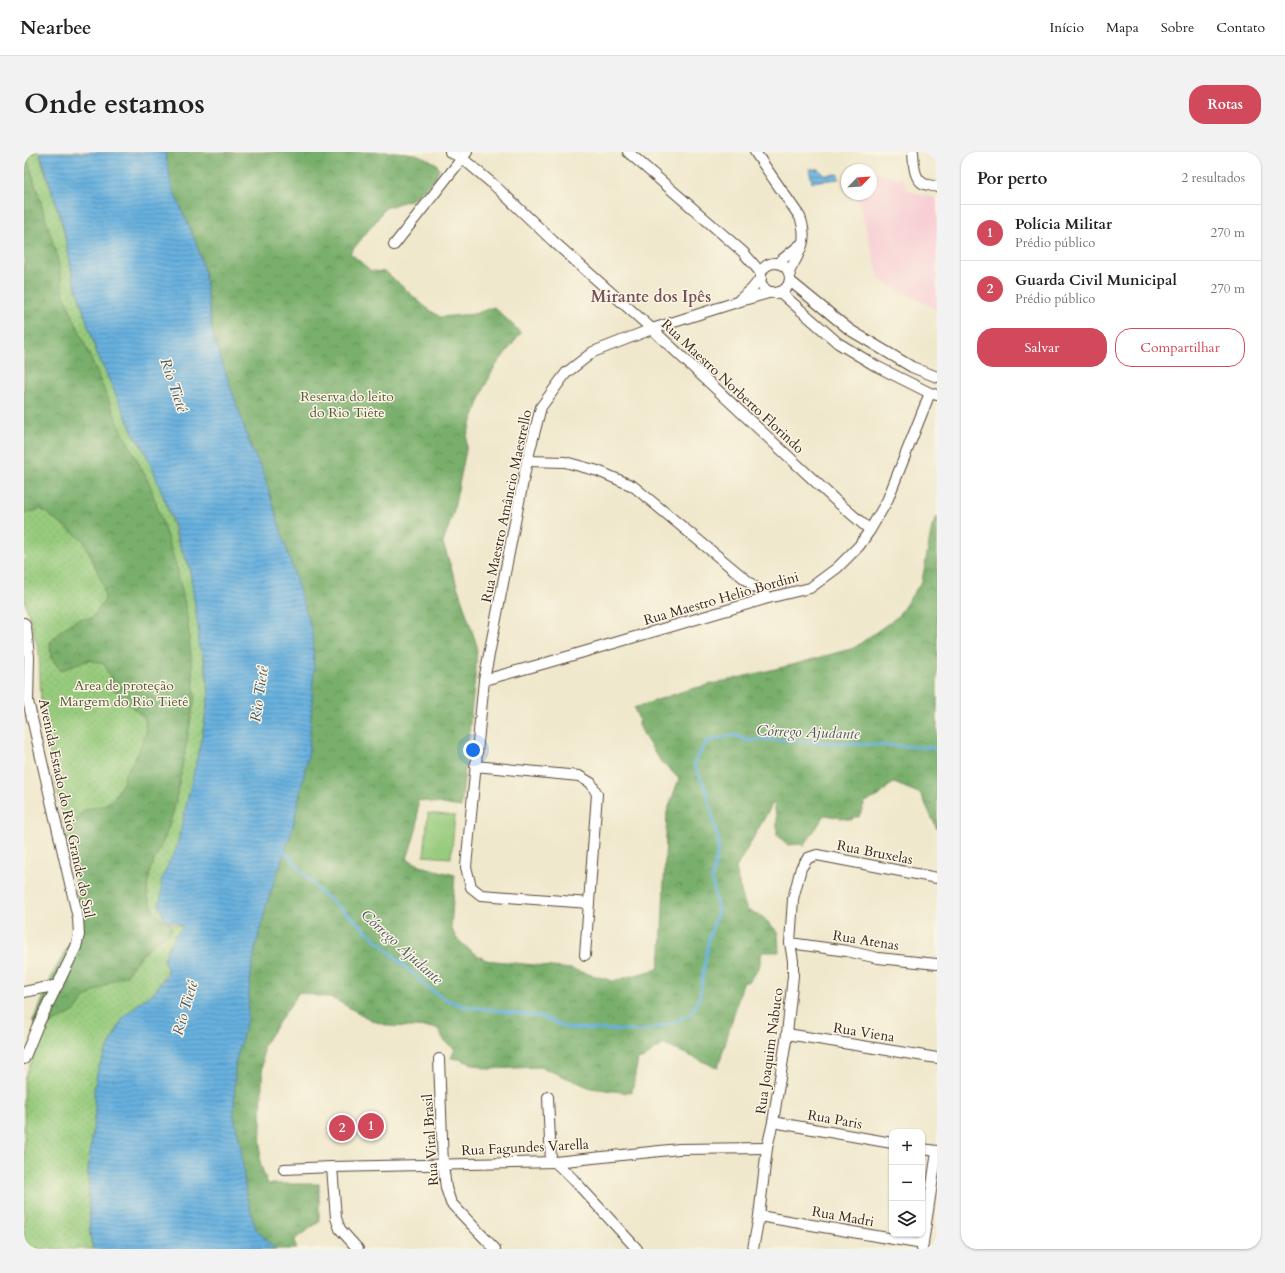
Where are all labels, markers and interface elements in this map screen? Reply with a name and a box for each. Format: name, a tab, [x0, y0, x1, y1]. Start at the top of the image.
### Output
text: Nearbee	[20, 15, 91, 41]
text: Início	[1049, 18, 1084, 37]
text: Mapa	[1106, 18, 1139, 37]
text: Sobre	[1161, 18, 1194, 37]
text: Contato	[1216, 18, 1265, 37]
text: Onde estamos	[24, 85, 205, 123]
button: Rotas	[1189, 85, 1261, 124]
north arrow	[841, 164, 877, 200]
text: Por perto	[977, 167, 1047, 190]
text: 2 resultados	[1181, 169, 1245, 187]
text: Polícia Militar	[1015, 214, 1112, 234]
text: 1	[987, 224, 993, 242]
text: 270 m	[1211, 224, 1245, 242]
text: Prédio público	[1015, 234, 1095, 252]
text: Guarda Civil Municipal	[1015, 270, 1177, 290]
text: 2	[987, 280, 993, 298]
text: 270 m	[1211, 280, 1245, 298]
district label: Mirante dos Ipês	[591, 286, 711, 308]
text: Prédio público	[1015, 290, 1095, 308]
street label: Rua Maestro Norberto Florindo	[657, 315, 808, 458]
button: Salvar	[977, 328, 1107, 367]
button: Compartilhar	[1115, 328, 1245, 367]
water label: Rio Tietê	[155, 355, 193, 415]
park label: Reserva do leito do Rio Tiête	[300, 387, 394, 422]
street label: Rua Maestro Amâncio Maestrello	[477, 408, 536, 604]
street label: Rua Maestro Helio Bordini	[641, 567, 801, 630]
water label: Rio Tietê	[245, 665, 273, 723]
park label: Area de proteção Margem do Rio Tietê	[59, 676, 189, 711]
street label: Avenida Estado do Rio Grande do Sul	[34, 697, 99, 920]
water label: Córrego Ajudante	[756, 720, 860, 744]
your location	[463, 740, 483, 760]
street label: Rua Bruxelas	[835, 836, 915, 869]
water label: Córrego Ajudante	[357, 905, 447, 989]
street label: Rua Atenas	[832, 926, 901, 955]
water label: Rio Tietê	[168, 978, 202, 1038]
street label: Rua Joaquim Nabuco	[751, 986, 788, 1115]
street label: Rua Viena	[832, 1018, 896, 1047]
street label: Rua Vital Brasil	[418, 1093, 443, 1187]
street label: Rua Paris	[806, 1105, 864, 1134]
pin: 1	[358, 1111, 384, 1141]
pin: 2	[329, 1113, 355, 1143]
map controls	[889, 1129, 925, 1237]
button: +	[889, 1129, 925, 1165]
street label: Rua Fagundes Varella	[461, 1135, 589, 1160]
button: −	[889, 1165, 925, 1201]
button: layers	[889, 1201, 925, 1237]
street label: Rua Madri	[810, 1202, 876, 1231]

